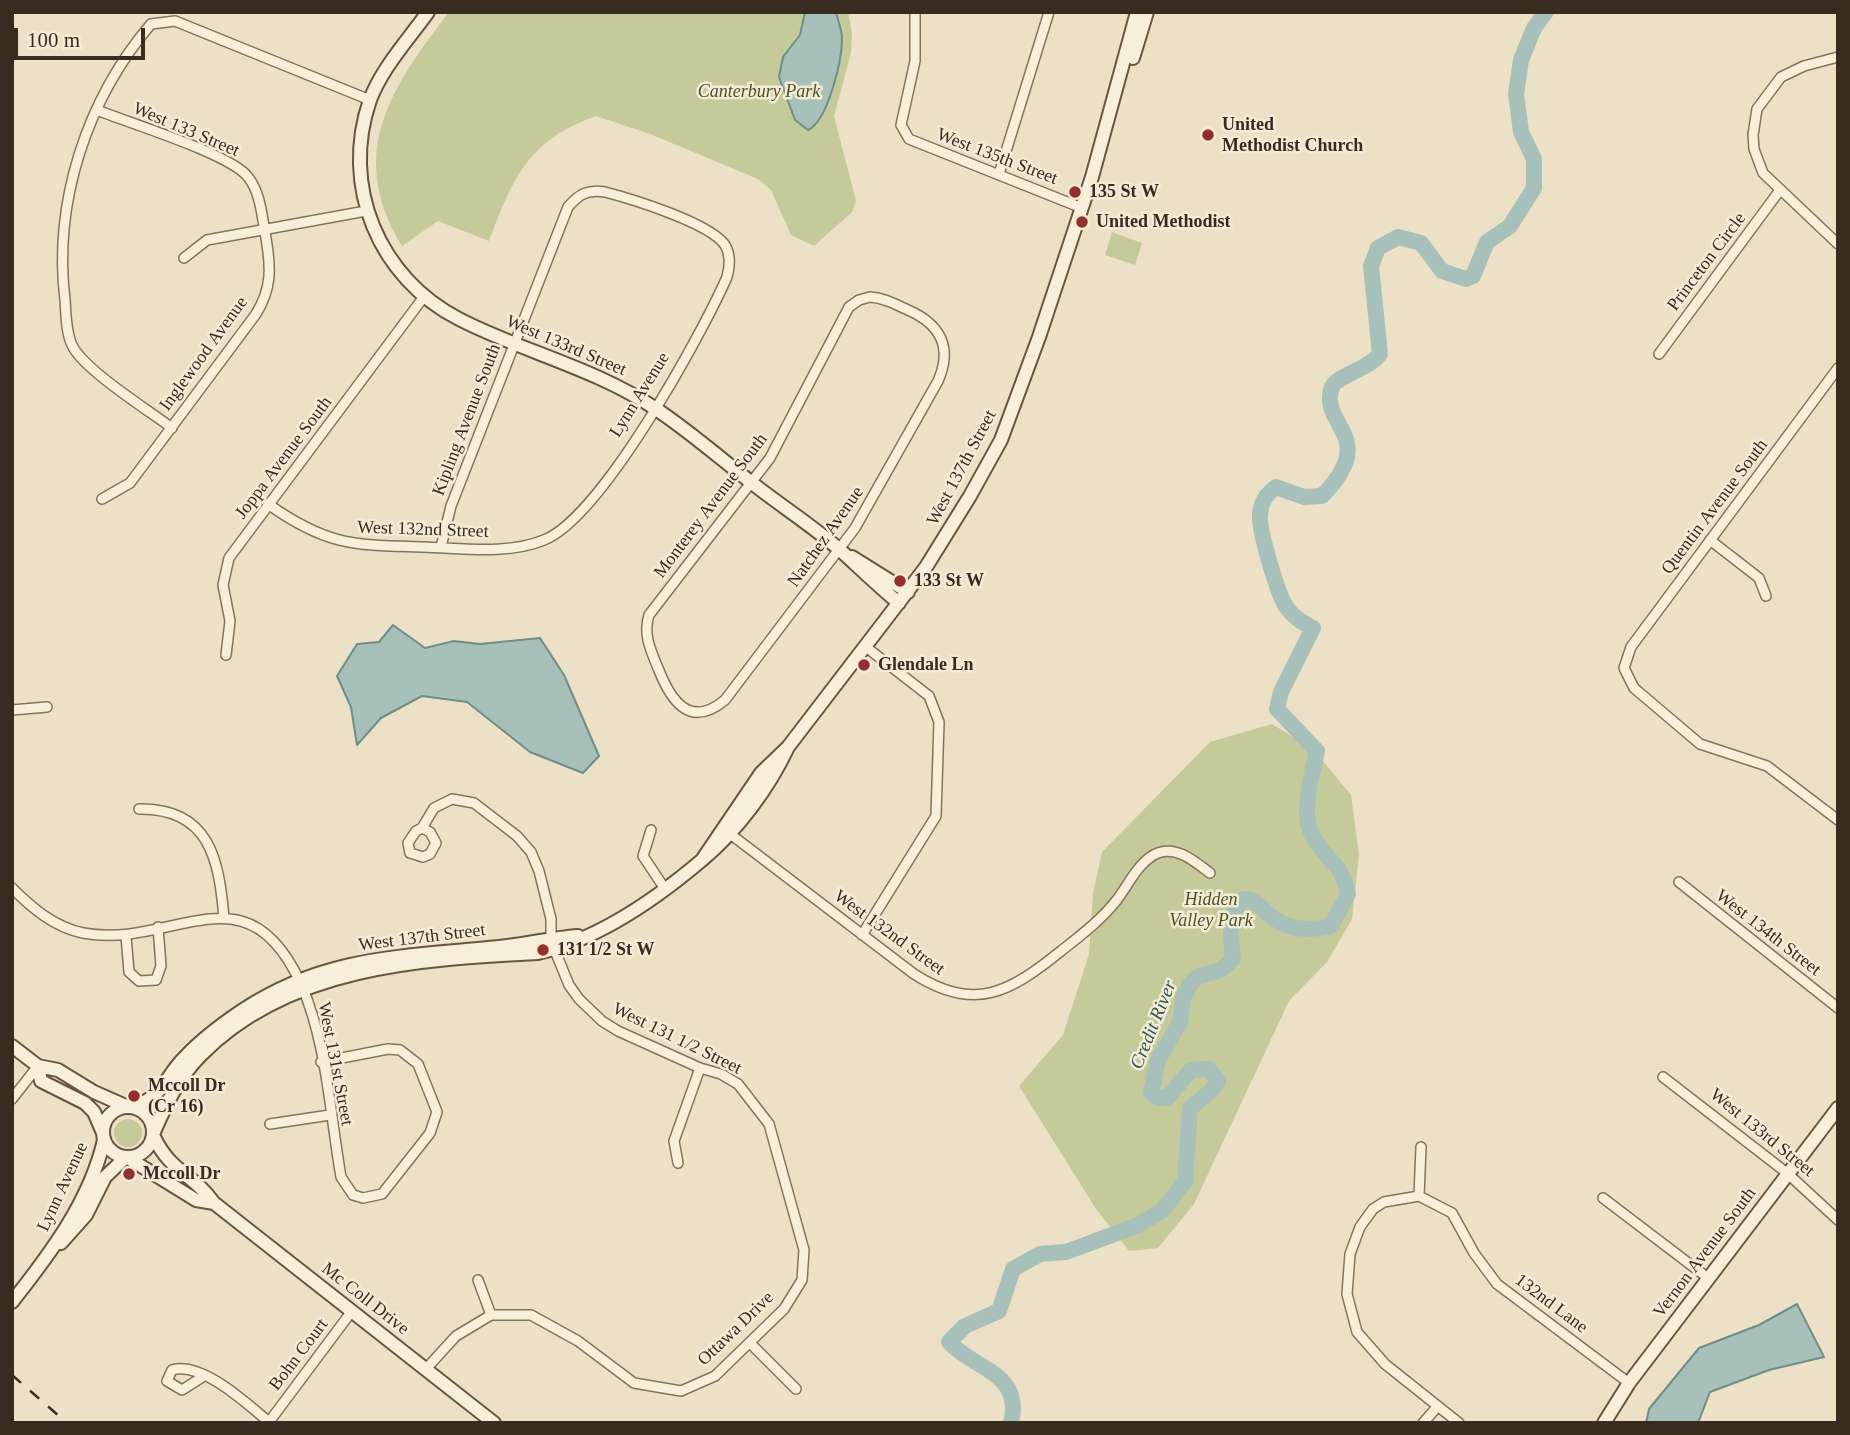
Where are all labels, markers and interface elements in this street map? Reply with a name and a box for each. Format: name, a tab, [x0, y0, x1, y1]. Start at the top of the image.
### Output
scale bar	[18, 14, 149, 58]
text: 100 m	[27, 28, 80, 52]
park label: Canterbury Park	[698, 81, 820, 103]
street label: West 133 Street	[130, 98, 242, 162]
place label: United Methodist Church	[1222, 114, 1363, 156]
street label: West 135th Street	[934, 124, 1060, 190]
marker: United Methodist Church	[1200, 127, 1216, 143]
place label: 135 St W	[1089, 181, 1159, 203]
marker: 135 St W	[1067, 184, 1083, 200]
street label: Princeton Circle	[1663, 209, 1751, 315]
place label: United Methodist	[1096, 211, 1230, 233]
marker: United Methodist	[1074, 214, 1090, 230]
street label: Inglewood Avenue	[155, 293, 253, 415]
street label: West 133rd Street	[503, 311, 629, 381]
street label: Kipling Avenue South	[428, 341, 506, 499]
street label: Lynn Avenue	[605, 349, 675, 441]
street label: Joppa Avenue South	[231, 393, 337, 523]
street label: West 137th Street	[923, 407, 1001, 529]
street label: Monterey Avenue South	[650, 429, 772, 583]
street label: Quentin Avenue South	[1657, 435, 1773, 579]
street label: Natchez Avenue	[783, 482, 869, 592]
street label: West 132nd Street	[357, 517, 489, 543]
place label: 133 St W	[914, 570, 984, 592]
marker: 133 St W	[892, 573, 908, 589]
place label: Glendale Ln	[878, 654, 974, 676]
marker: Glendale Ln	[856, 657, 872, 673]
street label: West 134th Street	[1711, 885, 1825, 981]
street label: West 132nd Street	[829, 886, 949, 980]
park label: Hidden Valley Park	[1169, 889, 1253, 932]
street label: West 137th Street	[357, 920, 487, 956]
place label: 131 1/2 St W	[557, 939, 655, 961]
marker: 131 1/2 St W	[535, 942, 551, 958]
water label: Credit River	[1126, 977, 1182, 1073]
street label: West 131 1/2 Street	[609, 998, 745, 1080]
street label: West 131st Street	[312, 1000, 358, 1128]
place label: Mccoll Dr (Cr 16)	[148, 1075, 225, 1118]
street label: West 133rd Street	[1705, 1084, 1819, 1182]
marker: Mccoll Dr (Cr 16)	[126, 1088, 142, 1104]
street label: Lynn Avenue	[33, 1139, 93, 1235]
place label: Mccoll Dr	[143, 1163, 220, 1185]
marker: Mccoll Dr	[121, 1166, 137, 1182]
street label: Vernon Avenue South	[1649, 1184, 1761, 1322]
street label: Mc Coll Drive	[317, 1258, 413, 1340]
street label: 132nd Lane	[1510, 1270, 1592, 1338]
street label: Ottawa Drive	[693, 1287, 779, 1371]
street label: Bohn Court	[265, 1315, 333, 1395]

